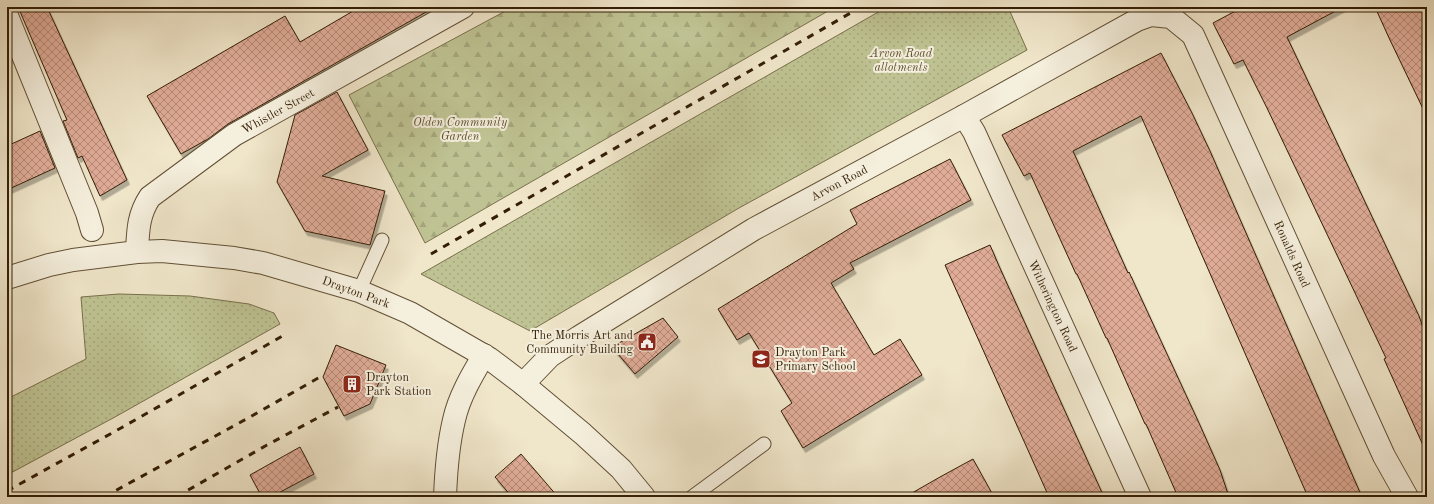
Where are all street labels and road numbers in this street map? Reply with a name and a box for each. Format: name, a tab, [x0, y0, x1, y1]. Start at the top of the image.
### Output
street label: Whistler Street	[240, 87, 317, 137]
street label: Arvon Road	[809, 164, 870, 204]
street label: Ronalds Road	[1271, 219, 1311, 290]
street label: Witherington Road	[1026, 259, 1079, 354]
street label: Drayton Park	[320, 275, 391, 311]

